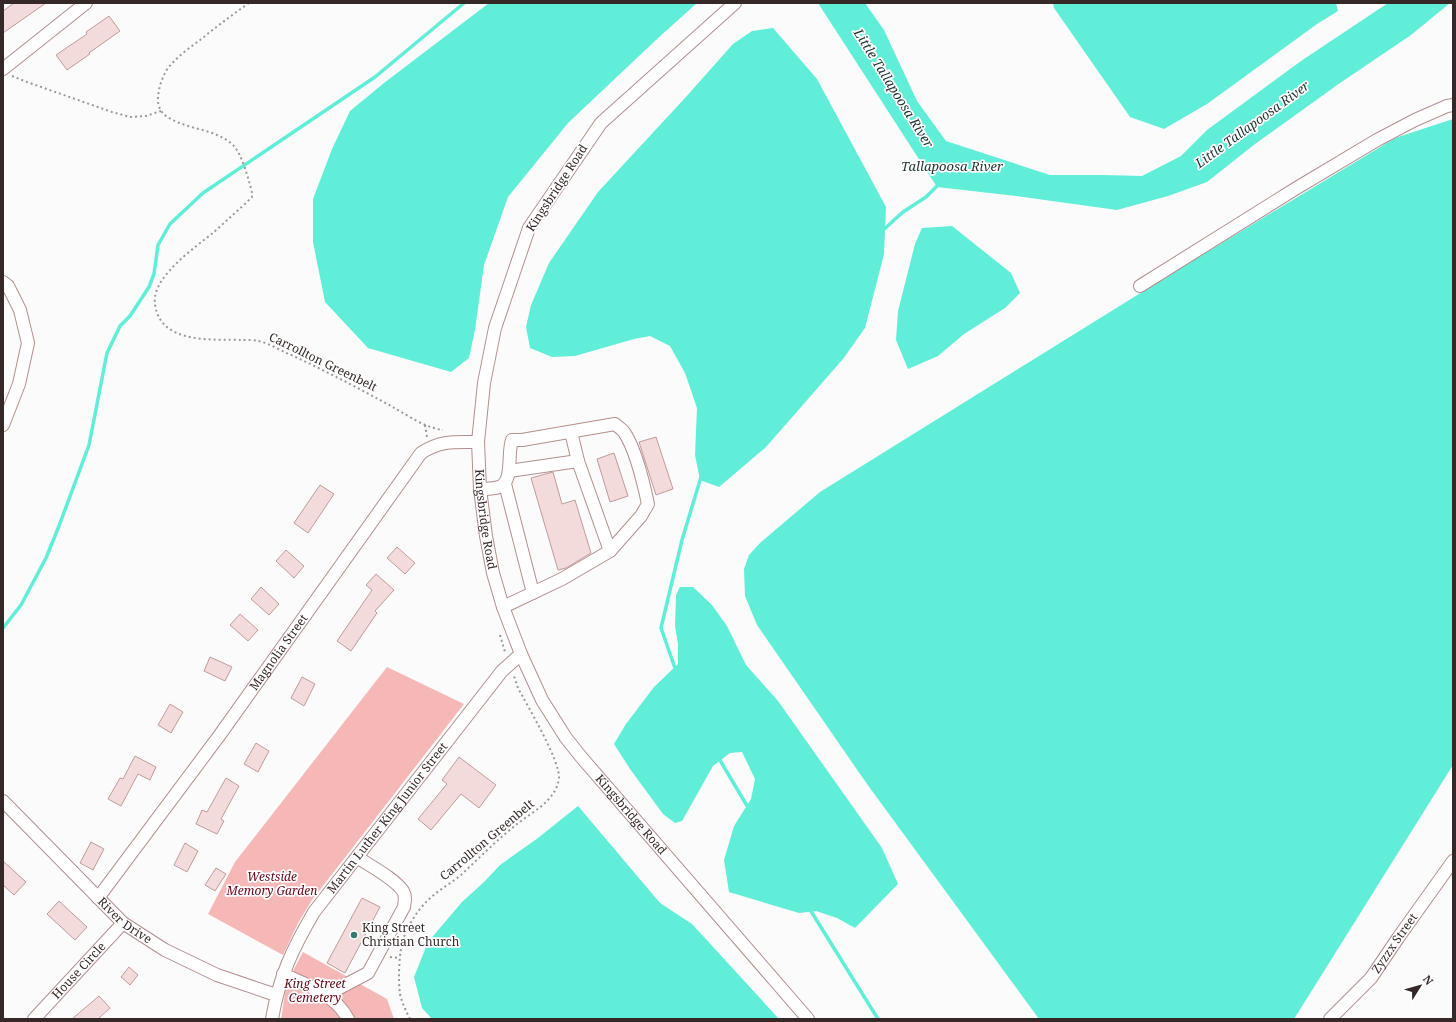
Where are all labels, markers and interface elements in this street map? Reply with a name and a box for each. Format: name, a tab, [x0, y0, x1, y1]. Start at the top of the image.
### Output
water label: Little Tallapoosa River	[849, 24, 939, 152]
water label: Little Tallapoosa River	[1190, 76, 1314, 172]
street label: Kingsbridge Road	[522, 140, 592, 235]
water label: Tallapoosa River	[901, 157, 1004, 175]
street label: Carrollton Greenbelt	[266, 328, 380, 395]
street label: Kingsbridge Road	[471, 469, 501, 571]
street label: Magnolia Street	[245, 610, 311, 694]
street label: Martin Luther King Junior Street	[323, 739, 451, 897]
street label: Kingsbridge Road	[592, 770, 671, 858]
street label: Carrollton Greenbelt	[436, 795, 537, 884]
park label: Westside Memory Garden	[226, 868, 317, 899]
street label: River Drive	[94, 893, 155, 947]
street label: Zyzzx Street	[1368, 909, 1421, 977]
place label: King Street Christian Church	[362, 919, 460, 950]
marker: King Street Christian Church	[349, 930, 359, 940]
street label: House Circle	[48, 938, 109, 1002]
north arrow	[1400, 966, 1440, 1006]
text: N	[1420, 972, 1437, 988]
park label: King Street Cemetery	[283, 975, 346, 1006]

